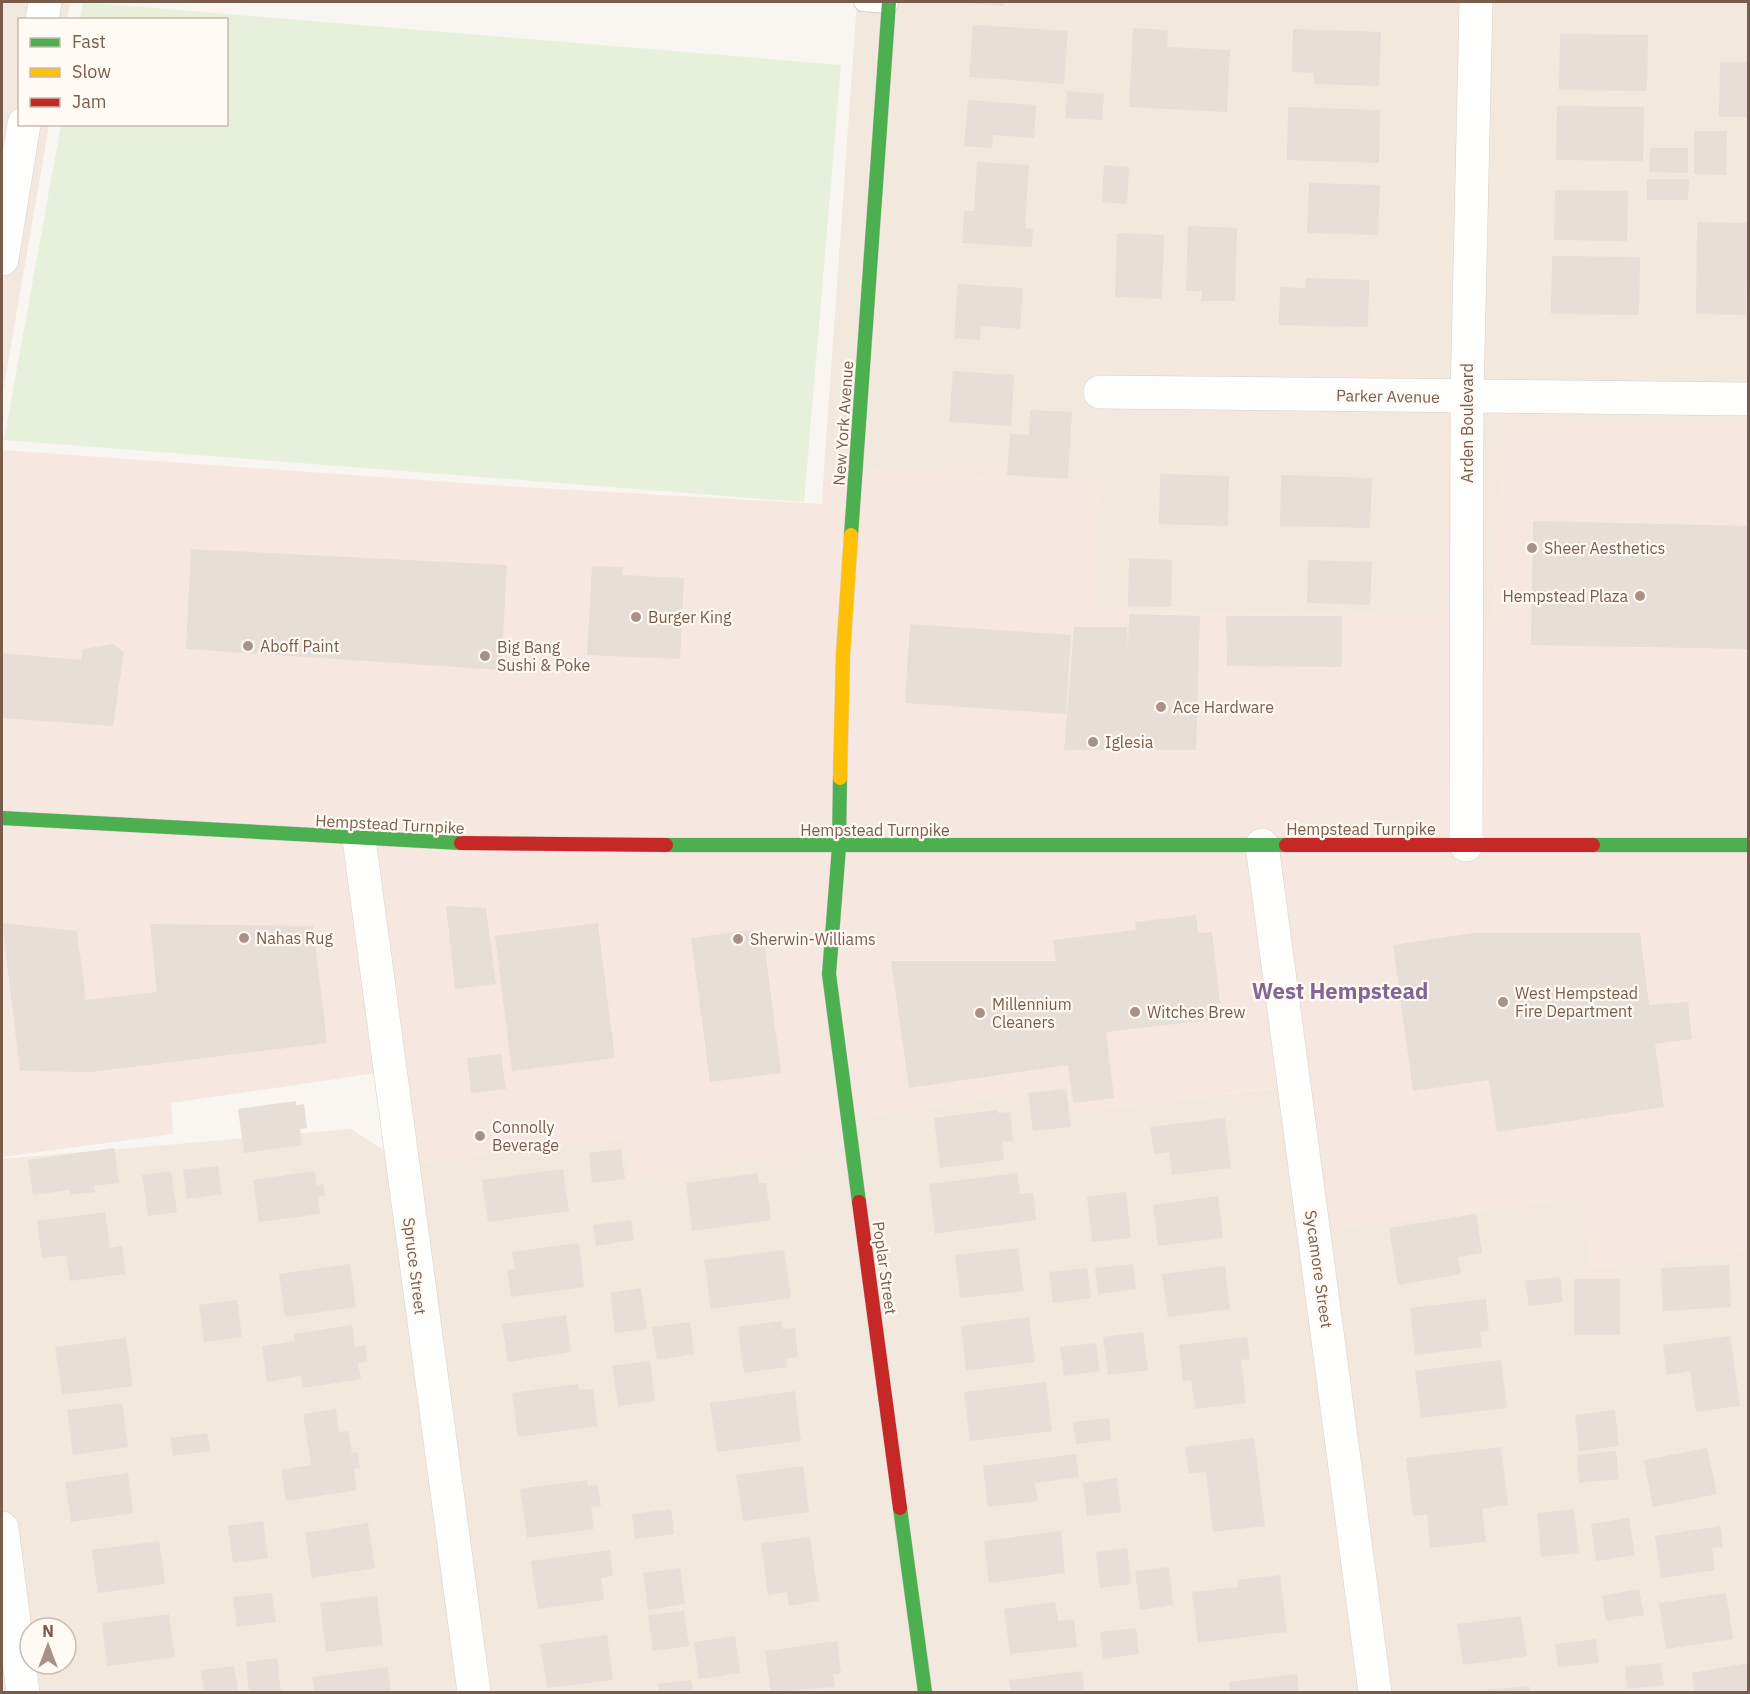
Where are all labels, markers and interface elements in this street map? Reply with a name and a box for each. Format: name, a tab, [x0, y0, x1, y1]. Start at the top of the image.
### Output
legend	[18, 18, 228, 126]
text: Fast	[72, 30, 106, 53]
text: Slow	[72, 60, 111, 83]
text: Jam	[72, 90, 107, 113]
street label: New York Avenue	[829, 360, 857, 486]
street label: Arden Boulevard	[1457, 363, 1477, 483]
street label: Parker Avenue	[1336, 385, 1440, 407]
place label: Sheer Aesthetics	[1544, 538, 1665, 558]
marker: Sheer Aesthetics	[1525, 541, 1539, 555]
place label: Hempstead Plaza	[1502, 586, 1628, 606]
marker: Hempstead Plaza	[1633, 589, 1647, 603]
place label: Burger King	[648, 607, 732, 627]
marker: Burger King	[629, 610, 643, 624]
place label: Aboff Paint	[260, 636, 339, 656]
place label: Big Bang Sushi & Poke	[497, 637, 590, 675]
marker: Aboff Paint	[241, 639, 255, 653]
marker: Big Bang Sushi & Poke	[478, 649, 492, 663]
place label: Ace Hardware	[1173, 697, 1274, 717]
marker: Ace Hardware	[1154, 700, 1168, 714]
place label: Iglesia	[1105, 732, 1154, 752]
marker: Iglesia	[1086, 735, 1100, 749]
street label: Hempstead Turnpike	[315, 810, 465, 838]
street label: Hempstead Turnpike	[1286, 819, 1436, 839]
street label: Hempstead Turnpike	[800, 820, 950, 840]
place label: Nahas Rug	[256, 928, 333, 948]
place label: Sherwin-Williams	[750, 929, 876, 949]
marker: Nahas Rug	[237, 931, 251, 945]
marker: Sherwin-Williams	[731, 932, 745, 946]
district label: West Hempstead	[1252, 976, 1428, 1005]
place label: West Hempstead Fire Department	[1515, 983, 1638, 1021]
place label: Millennium Cleaners	[992, 994, 1072, 1032]
marker: West Hempstead Fire Department	[1496, 995, 1510, 1009]
place label: Witches Brew	[1147, 1002, 1246, 1022]
marker: Witches Brew	[1128, 1005, 1142, 1019]
marker: Millennium Cleaners	[973, 1006, 987, 1020]
place label: Connolly Beverage	[492, 1117, 559, 1155]
marker: Connolly Beverage	[473, 1129, 487, 1143]
street label: Sycamore Street	[1301, 1209, 1337, 1329]
street label: Spruce Street	[399, 1216, 431, 1316]
street label: Poplar Street	[869, 1220, 901, 1316]
north arrow	[18, 1616, 78, 1676]
text: N	[42, 1621, 54, 1641]

